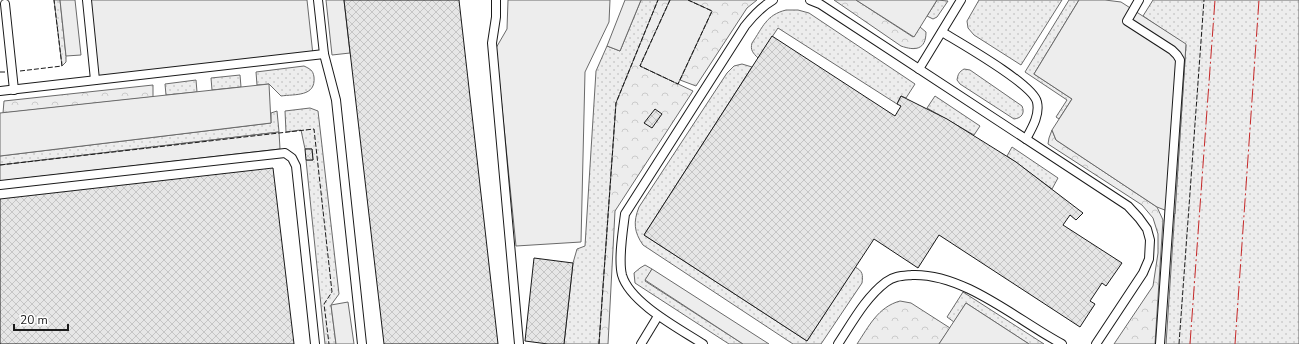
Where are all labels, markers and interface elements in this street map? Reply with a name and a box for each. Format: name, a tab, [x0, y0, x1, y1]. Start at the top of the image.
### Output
scale bar	[14, 306, 68, 332]
text: 20 m	[20, 312, 48, 328]

